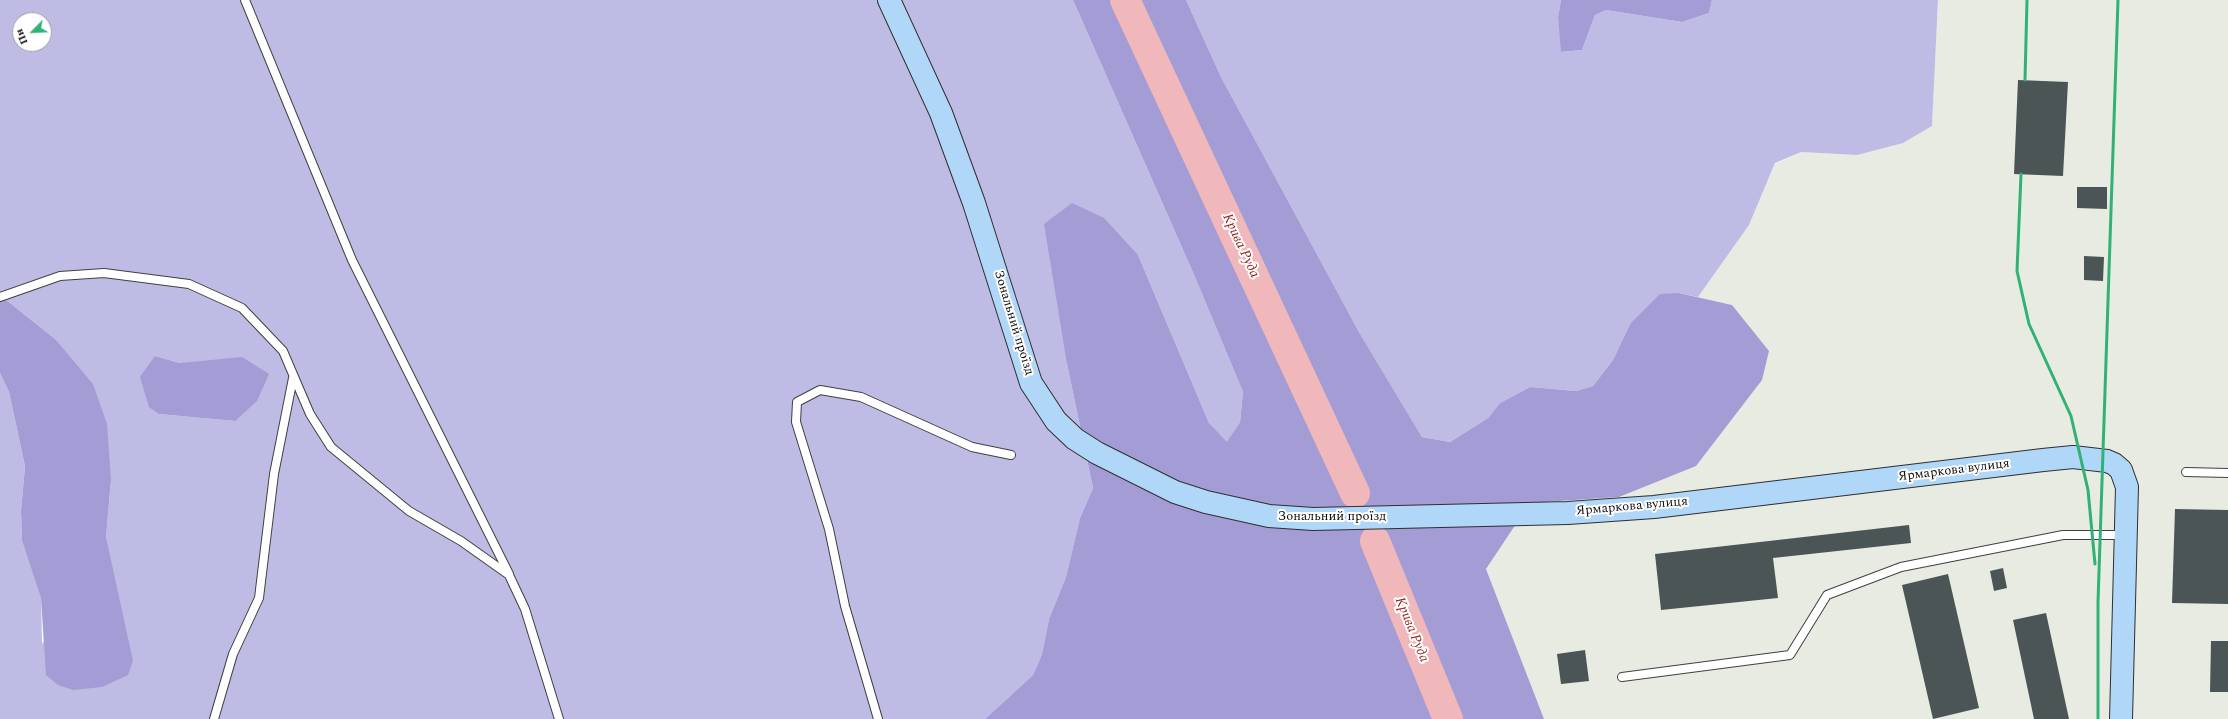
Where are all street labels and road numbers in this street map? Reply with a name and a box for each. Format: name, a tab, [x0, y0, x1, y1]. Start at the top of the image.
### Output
street label: Зональний проїзд	[990, 269, 1036, 377]
street label: Ярмаркова вулиця	[1897, 456, 2011, 486]
street label: Ярмаркова вулиця	[1575, 494, 1689, 520]
street label: Зональний проїзд	[1278, 509, 1386, 525]

